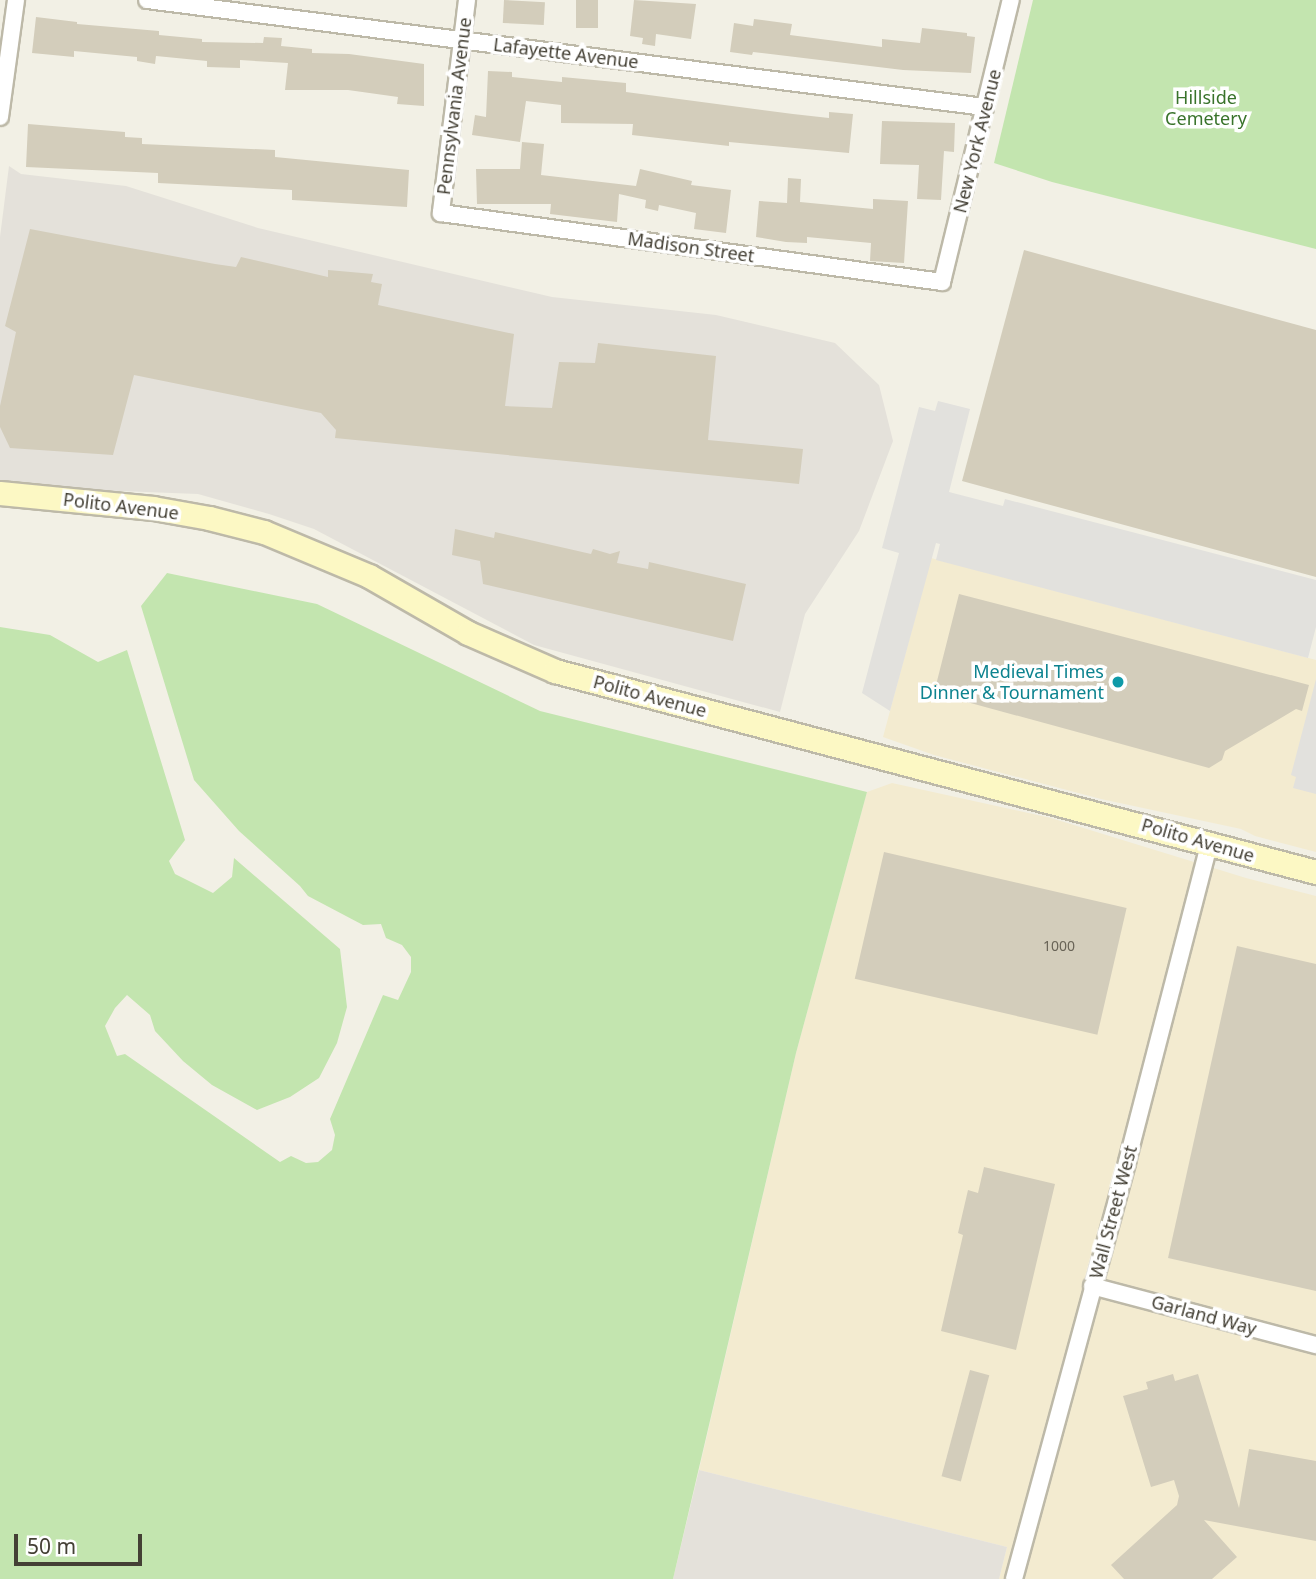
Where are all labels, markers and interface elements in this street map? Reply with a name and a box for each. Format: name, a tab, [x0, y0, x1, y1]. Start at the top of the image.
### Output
street label: Pennsylvania Avenue	[432, 16, 476, 196]
street label: Lafayette Avenue	[492, 33, 640, 73]
street label: New York Avenue	[949, 67, 1005, 215]
park label: Hillside Cemetery	[1165, 87, 1247, 130]
street label: Madison Street	[626, 227, 756, 267]
street label: Polito Avenue	[62, 488, 180, 524]
place label: Medieval Times Dinner & Tournament	[920, 661, 1104, 704]
street label: Polito Avenue	[591, 671, 709, 721]
marker: Medieval Times Dinner & Tournament	[1110, 674, 1126, 690]
street label: Polito Avenue	[1139, 814, 1257, 866]
house number: 1000	[1043, 938, 1075, 954]
street label: Wall Street West	[1085, 1143, 1141, 1281]
street label: Garland Way	[1149, 1291, 1259, 1339]
scale bar	[18, 1520, 145, 1564]
text: 50 m	[27, 1532, 76, 1560]

